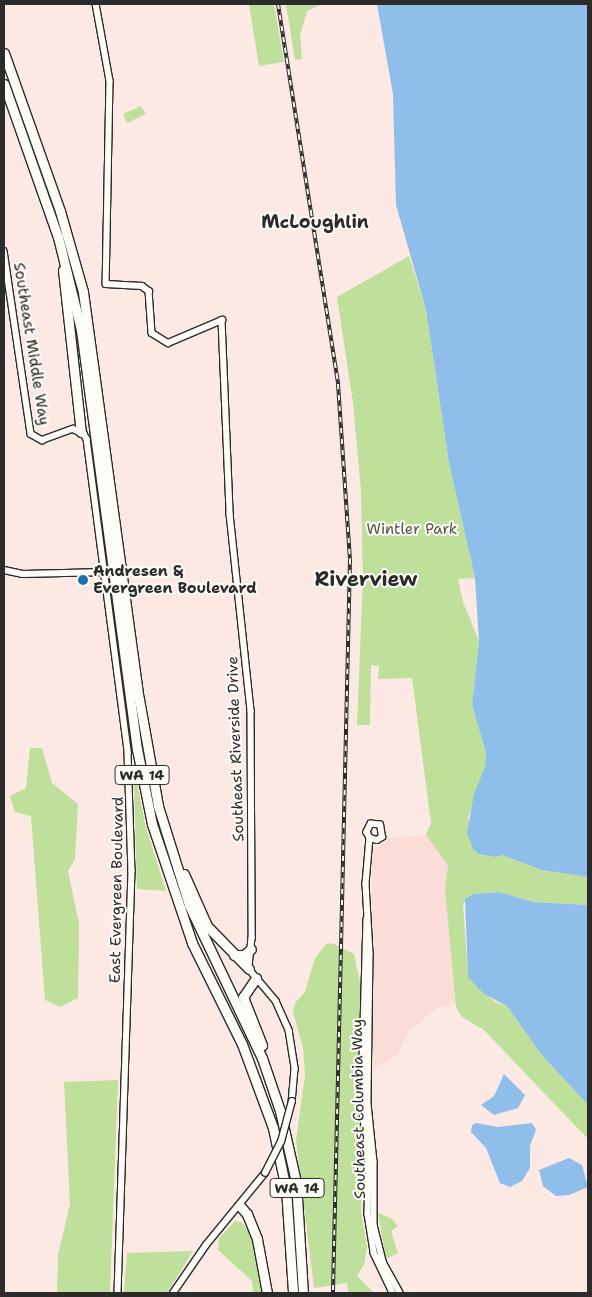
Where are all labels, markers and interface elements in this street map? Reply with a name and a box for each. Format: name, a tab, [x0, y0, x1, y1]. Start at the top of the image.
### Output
district label: McLoughlin	[261, 211, 369, 233]
street label: Southeast Middle Way	[9, 261, 53, 427]
park label: Wintler Park	[367, 521, 457, 539]
place label: Andresen & Evergreen Boulevard	[93, 562, 257, 597]
district label: Riverview	[315, 567, 417, 591]
marker: Andresen & Evergreen Boulevard	[77, 574, 89, 586]
street label: Southeast Riverside Drive	[224, 656, 248, 842]
road number: WA 14	[114, 764, 170, 786]
street label: East Evergreen Boulevard	[106, 797, 128, 983]
street label: Southeast Columbia Way	[348, 1019, 370, 1199]
road number: WA 14	[270, 1176, 324, 1200]

